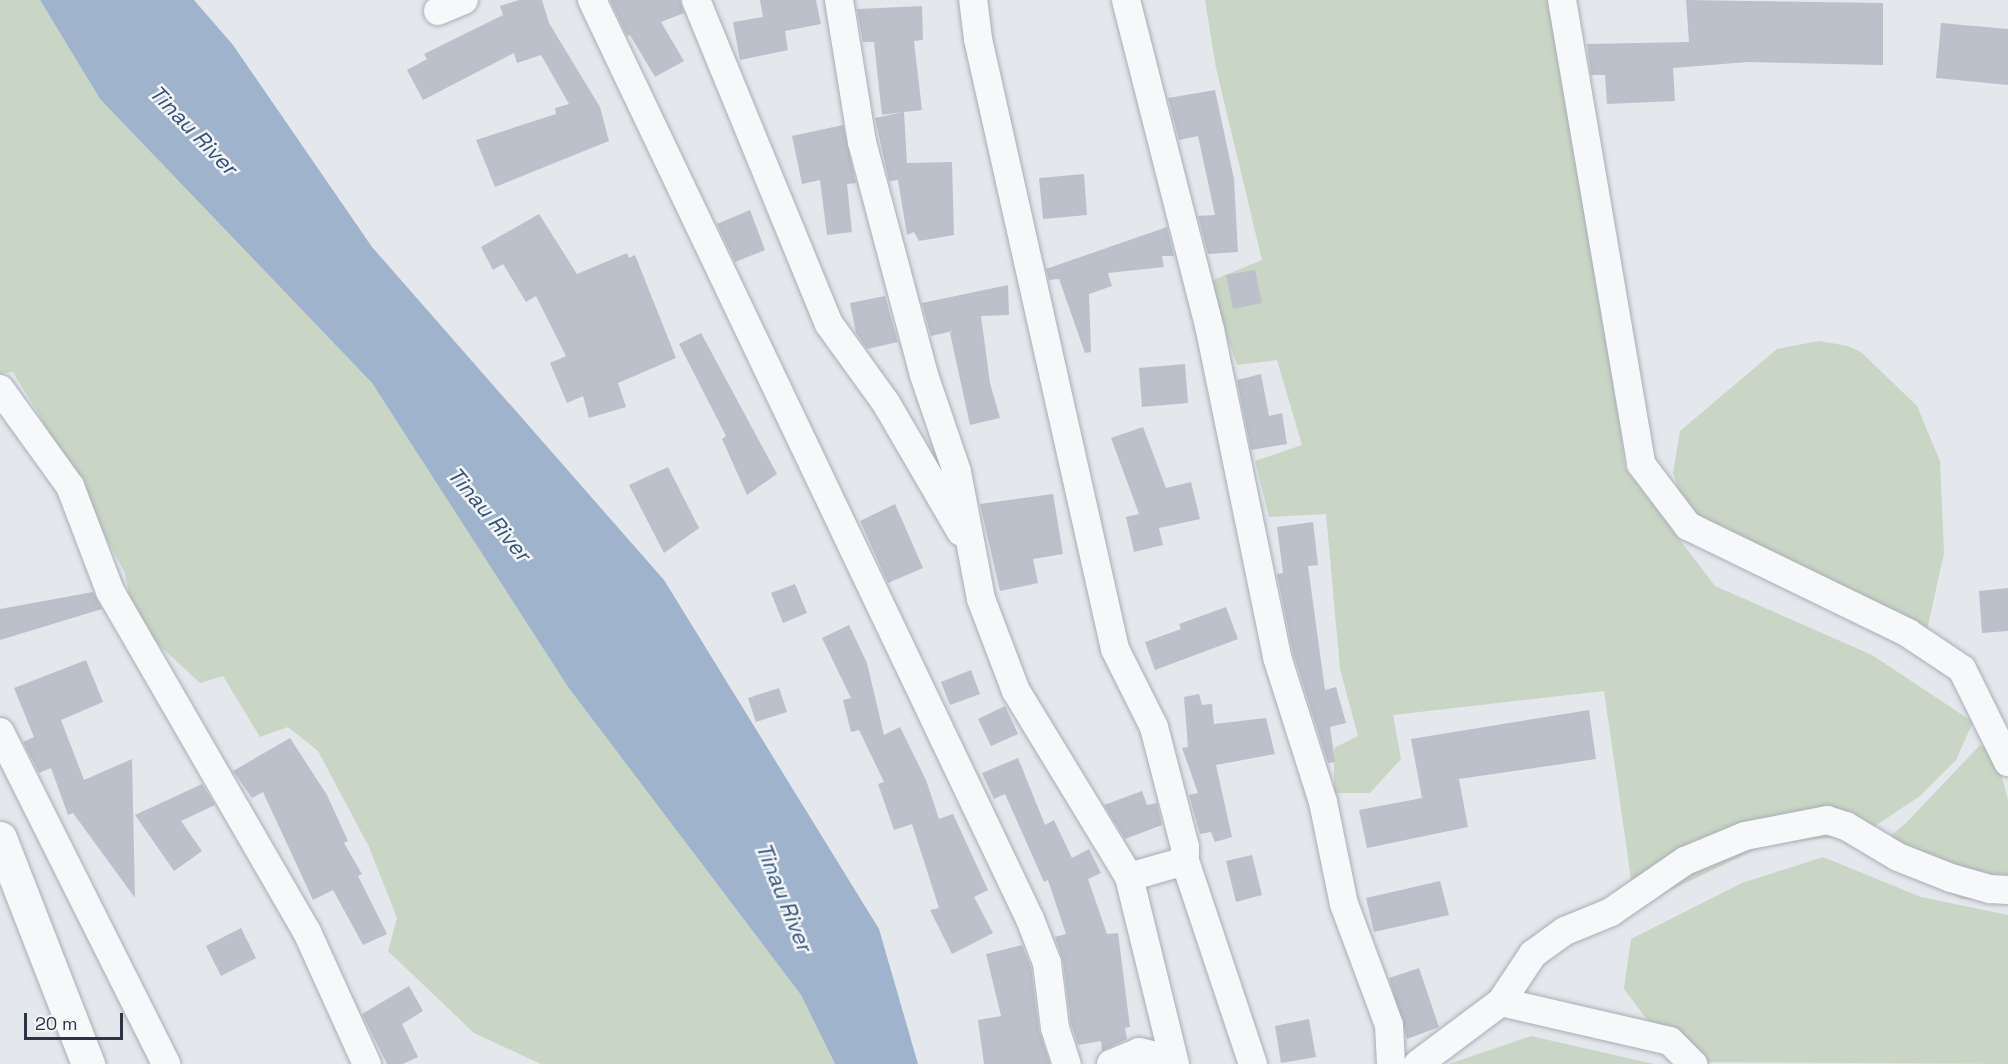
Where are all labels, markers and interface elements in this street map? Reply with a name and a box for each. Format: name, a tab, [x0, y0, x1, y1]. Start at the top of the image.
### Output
water label: Tinau River	[144, 79, 242, 181]
water label: Tinau River	[442, 461, 536, 567]
water label: Tinau River	[750, 839, 818, 955]
scale bar	[27, 1001, 126, 1039]
text: 20 m	[35, 1012, 78, 1035]

